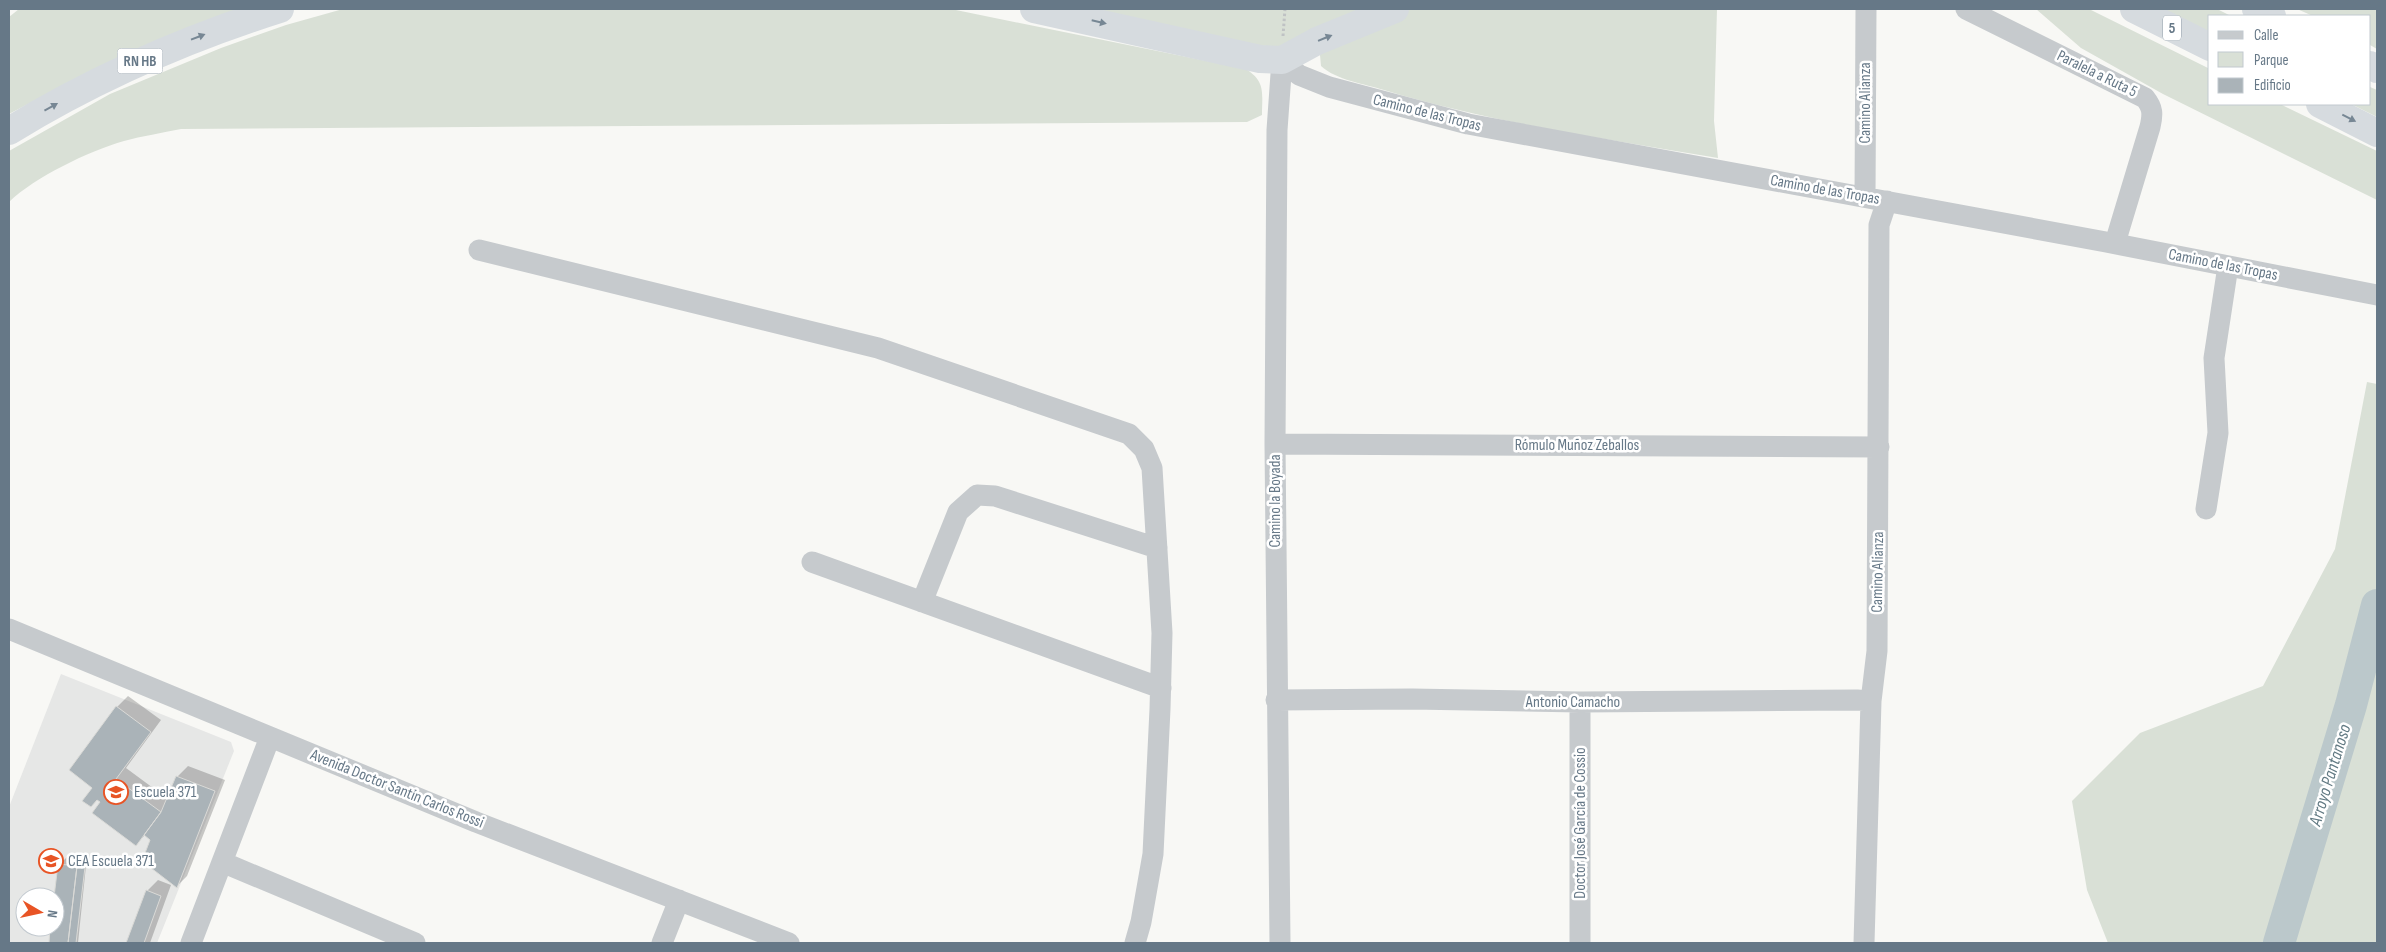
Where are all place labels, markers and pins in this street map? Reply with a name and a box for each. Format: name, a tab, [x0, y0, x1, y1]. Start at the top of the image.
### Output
school or university icon: Escuela 371	[103, 779, 129, 805]
place label: Escuela 371	[134, 783, 197, 802]
school or university icon: CEA Escuela 371	[38, 848, 64, 874]
place label: CEA Escuela 371	[68, 852, 154, 871]

